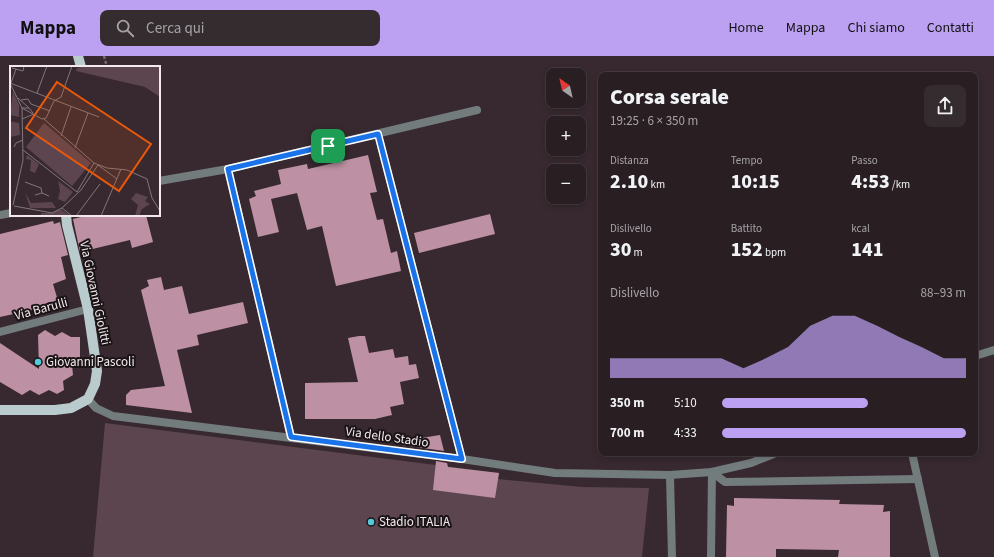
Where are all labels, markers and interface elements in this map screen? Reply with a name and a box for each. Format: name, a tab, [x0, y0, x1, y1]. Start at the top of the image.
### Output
search box	[100, 10, 380, 46]
text: Mappa	[20, 15, 76, 42]
icon: search	[114, 17, 136, 39]
text: Cerca qui	[146, 18, 205, 39]
text: Home	[728, 18, 764, 38]
text: Mappa	[786, 18, 825, 38]
text: Chi siamo	[847, 18, 905, 38]
text: Contatti	[927, 18, 974, 38]
inset map	[10, 66, 160, 216]
north arrow	[546, 68, 586, 108]
map controls	[546, 68, 586, 204]
text: Corsa serale	[610, 81, 729, 113]
button: share	[924, 85, 966, 127]
text: 19:25 · 6 × 350 m	[610, 112, 698, 130]
button: +	[546, 116, 586, 156]
pin	[311, 129, 345, 163]
icon: arrive	[317, 135, 339, 157]
text: Distanza	[610, 153, 649, 168]
text: Tempo	[731, 153, 762, 168]
text: Passo	[851, 153, 878, 168]
button: −	[546, 164, 586, 204]
text: 2.10	[610, 168, 648, 196]
text: 10:15	[731, 168, 780, 196]
text: 4:53	[851, 168, 890, 196]
text: km	[648, 177, 665, 192]
text: /km	[890, 177, 910, 192]
text: Dislivello	[610, 221, 652, 236]
text: Battito	[731, 221, 762, 236]
text: kcal	[851, 221, 870, 236]
text: 30	[610, 236, 631, 264]
text: 152	[731, 236, 763, 264]
text: 141	[851, 236, 883, 264]
street label: Via Giovanni Giolitti	[75, 239, 115, 347]
text: m	[631, 245, 643, 260]
text: bpm	[763, 245, 786, 260]
text: Dislivello	[610, 284, 659, 302]
text: 88–93 m	[921, 284, 966, 302]
street label: Via Barulli	[12, 293, 70, 325]
place label: Giovanni Pascoli	[46, 353, 135, 371]
marker: Giovanni Pascoli	[33, 357, 43, 367]
text: 350 m	[610, 394, 644, 412]
text: 5:10	[674, 394, 697, 412]
street label: Via dello Stadio	[344, 422, 430, 452]
text: 700 m	[610, 424, 644, 442]
text: 4:33	[674, 424, 697, 442]
place label: Stadio ITALIA	[379, 513, 451, 531]
marker: Stadio ITALIA	[366, 517, 376, 527]

